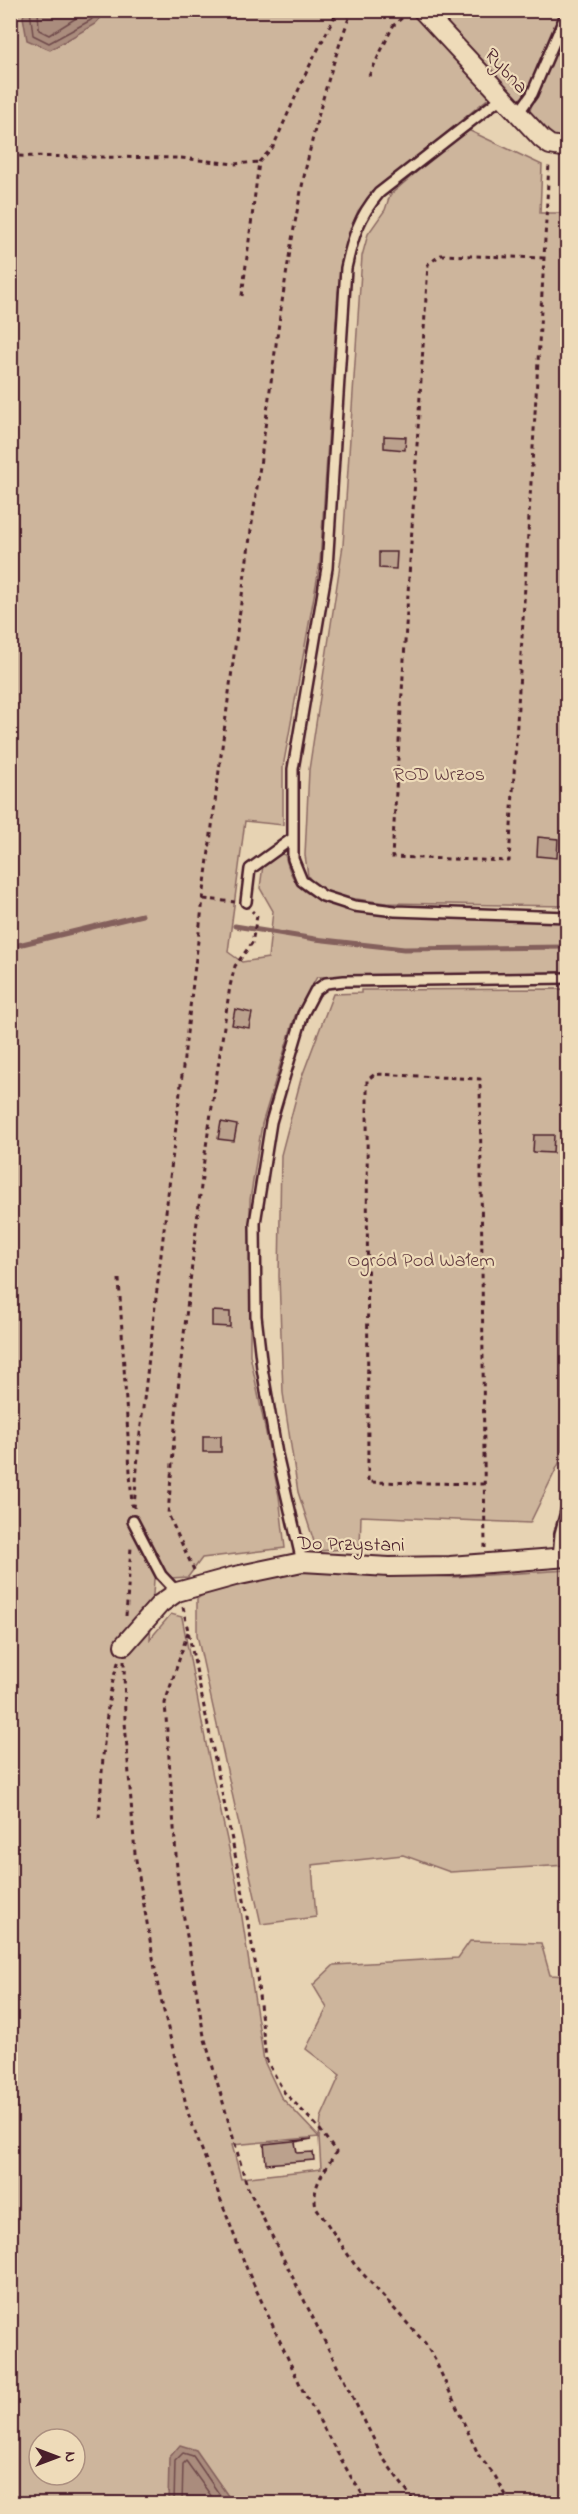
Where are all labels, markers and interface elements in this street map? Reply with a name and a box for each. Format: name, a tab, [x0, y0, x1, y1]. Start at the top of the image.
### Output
street label: Rybna	[476, 42, 534, 101]
park label: ROD Wrzos	[393, 761, 485, 790]
park label: Ogród Pod Wałem	[347, 1247, 495, 1277]
street label: Do Przystani	[296, 1530, 405, 1561]
north arrow	[27, 2427, 87, 2487]
text: N	[58, 2452, 82, 2463]

